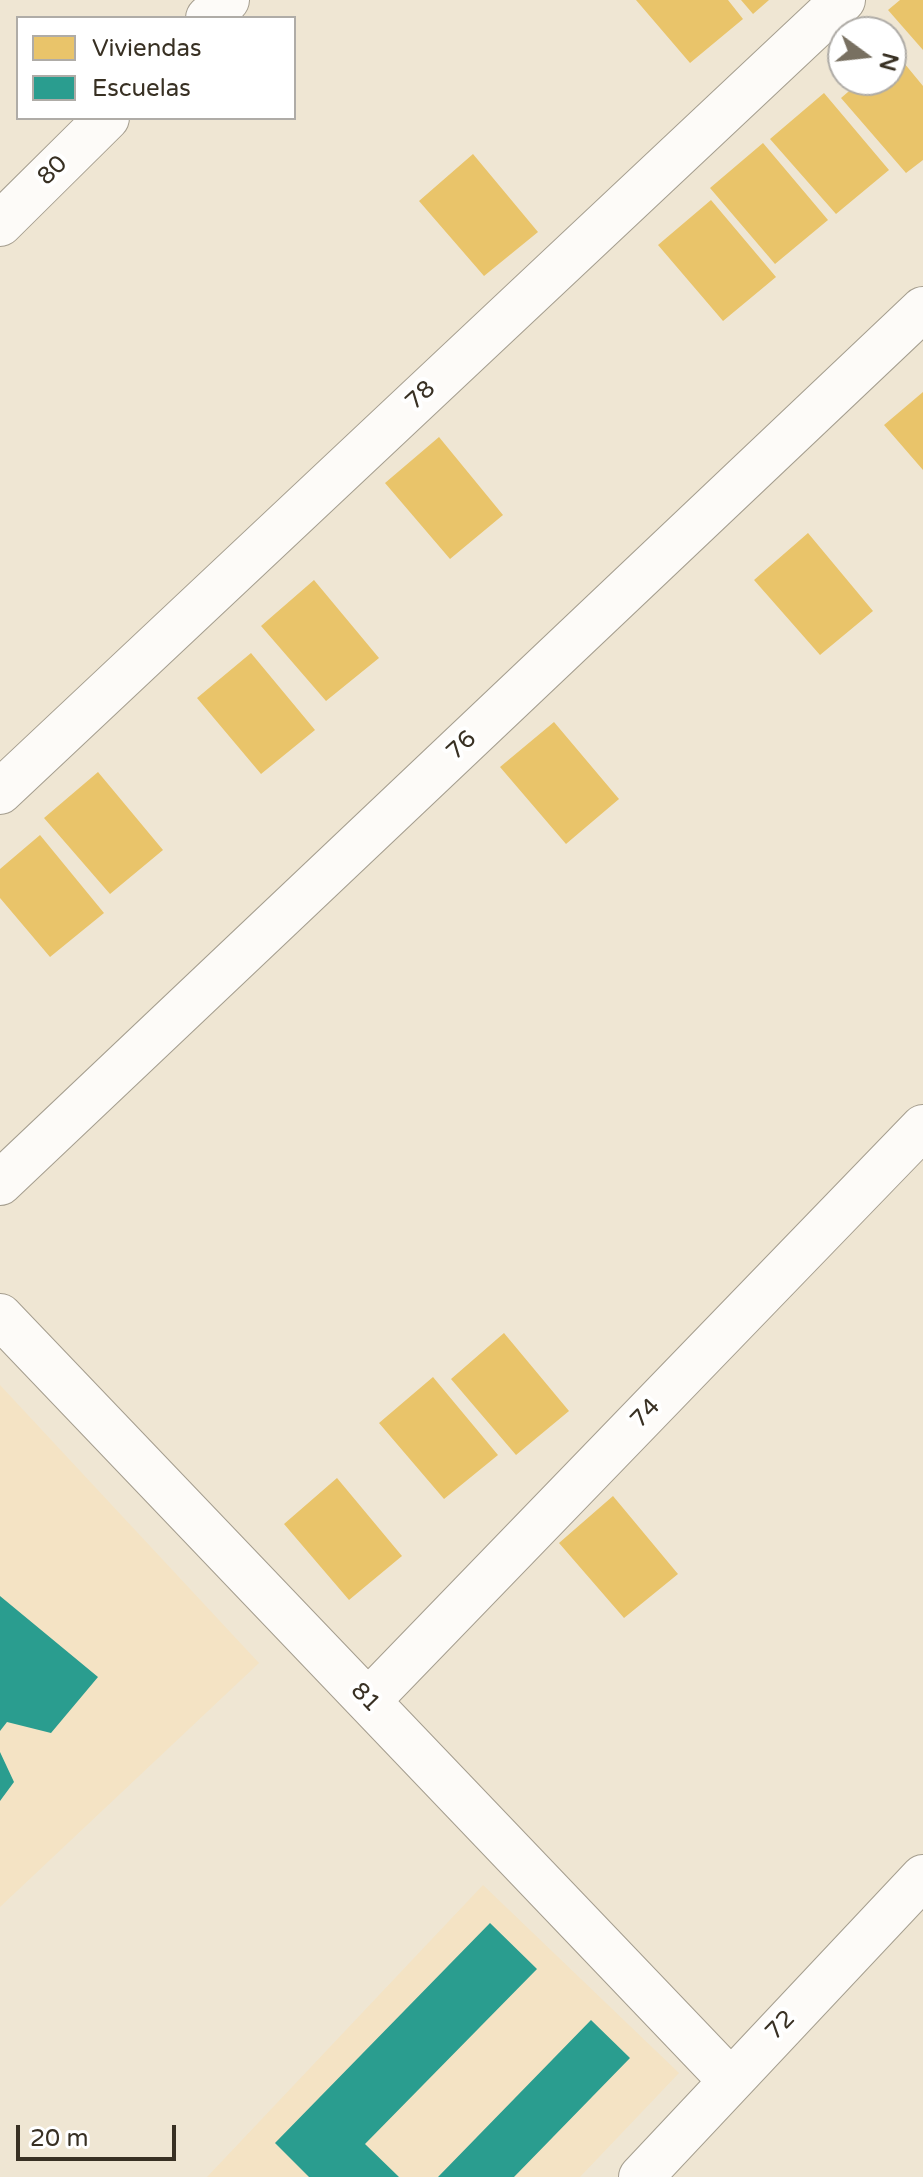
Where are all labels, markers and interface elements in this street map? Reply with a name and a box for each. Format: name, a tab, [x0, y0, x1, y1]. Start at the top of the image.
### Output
legend	[16, 16, 296, 120]
north arrow	[827, 16, 907, 96]
text: Viviendas	[92, 34, 201, 63]
text: N	[873, 50, 903, 74]
text: Escuelas	[92, 74, 191, 103]
street label: 80	[32, 150, 74, 192]
street label: 78	[400, 375, 442, 417]
street label: 76	[441, 725, 483, 767]
street label: 74	[625, 1393, 667, 1435]
street label: 81	[344, 1677, 386, 1719]
street label: 72	[760, 2005, 802, 2047]
scale bar	[20, 2109, 180, 2159]
text: 20 m	[30, 2124, 88, 2153]

